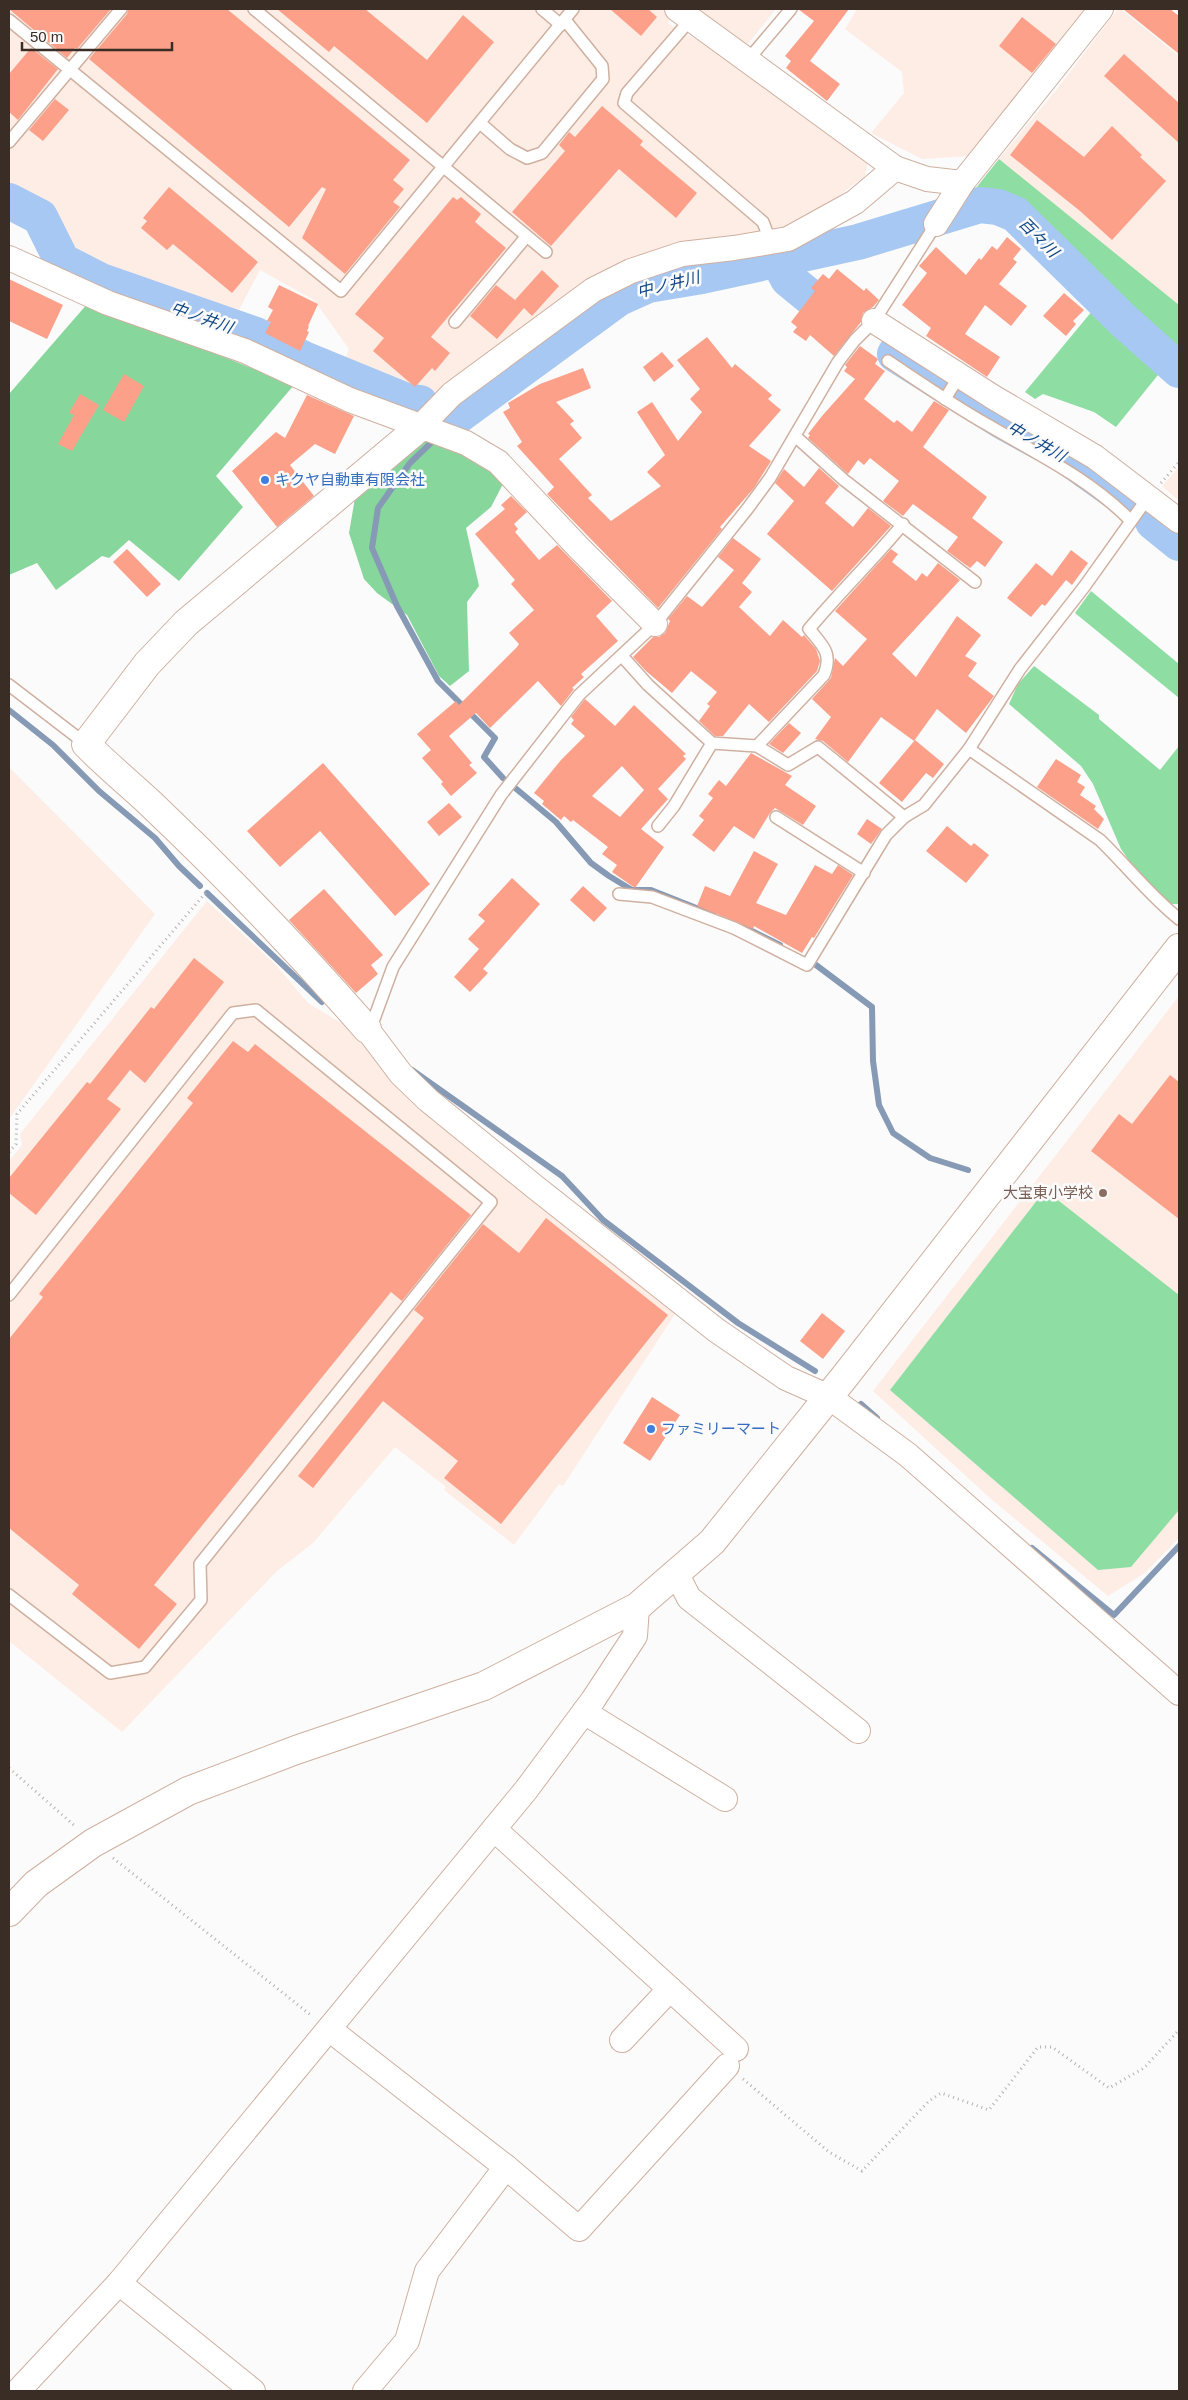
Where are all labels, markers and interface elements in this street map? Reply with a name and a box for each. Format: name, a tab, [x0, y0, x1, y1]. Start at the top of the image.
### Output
scale bar	[22, 20, 172, 52]
text: 50 m	[30, 28, 63, 45]
water label: 百々川	[1016, 214, 1063, 262]
water label: 中ノ井川	[635, 268, 703, 300]
water label: 中ノ井川	[169, 299, 237, 337]
water label: 中ノ井川	[1005, 418, 1070, 466]
place label: キクヤ自動車有限会社	[275, 471, 425, 488]
marker: キクヤ自動車有限会社	[259, 474, 271, 486]
place label: 大宝東小学校	[1003, 1184, 1093, 1201]
marker: 大宝東小学校	[1097, 1187, 1109, 1199]
place label: ファミリーマート	[661, 1420, 781, 1437]
marker: ファミリーマート	[645, 1423, 657, 1435]

